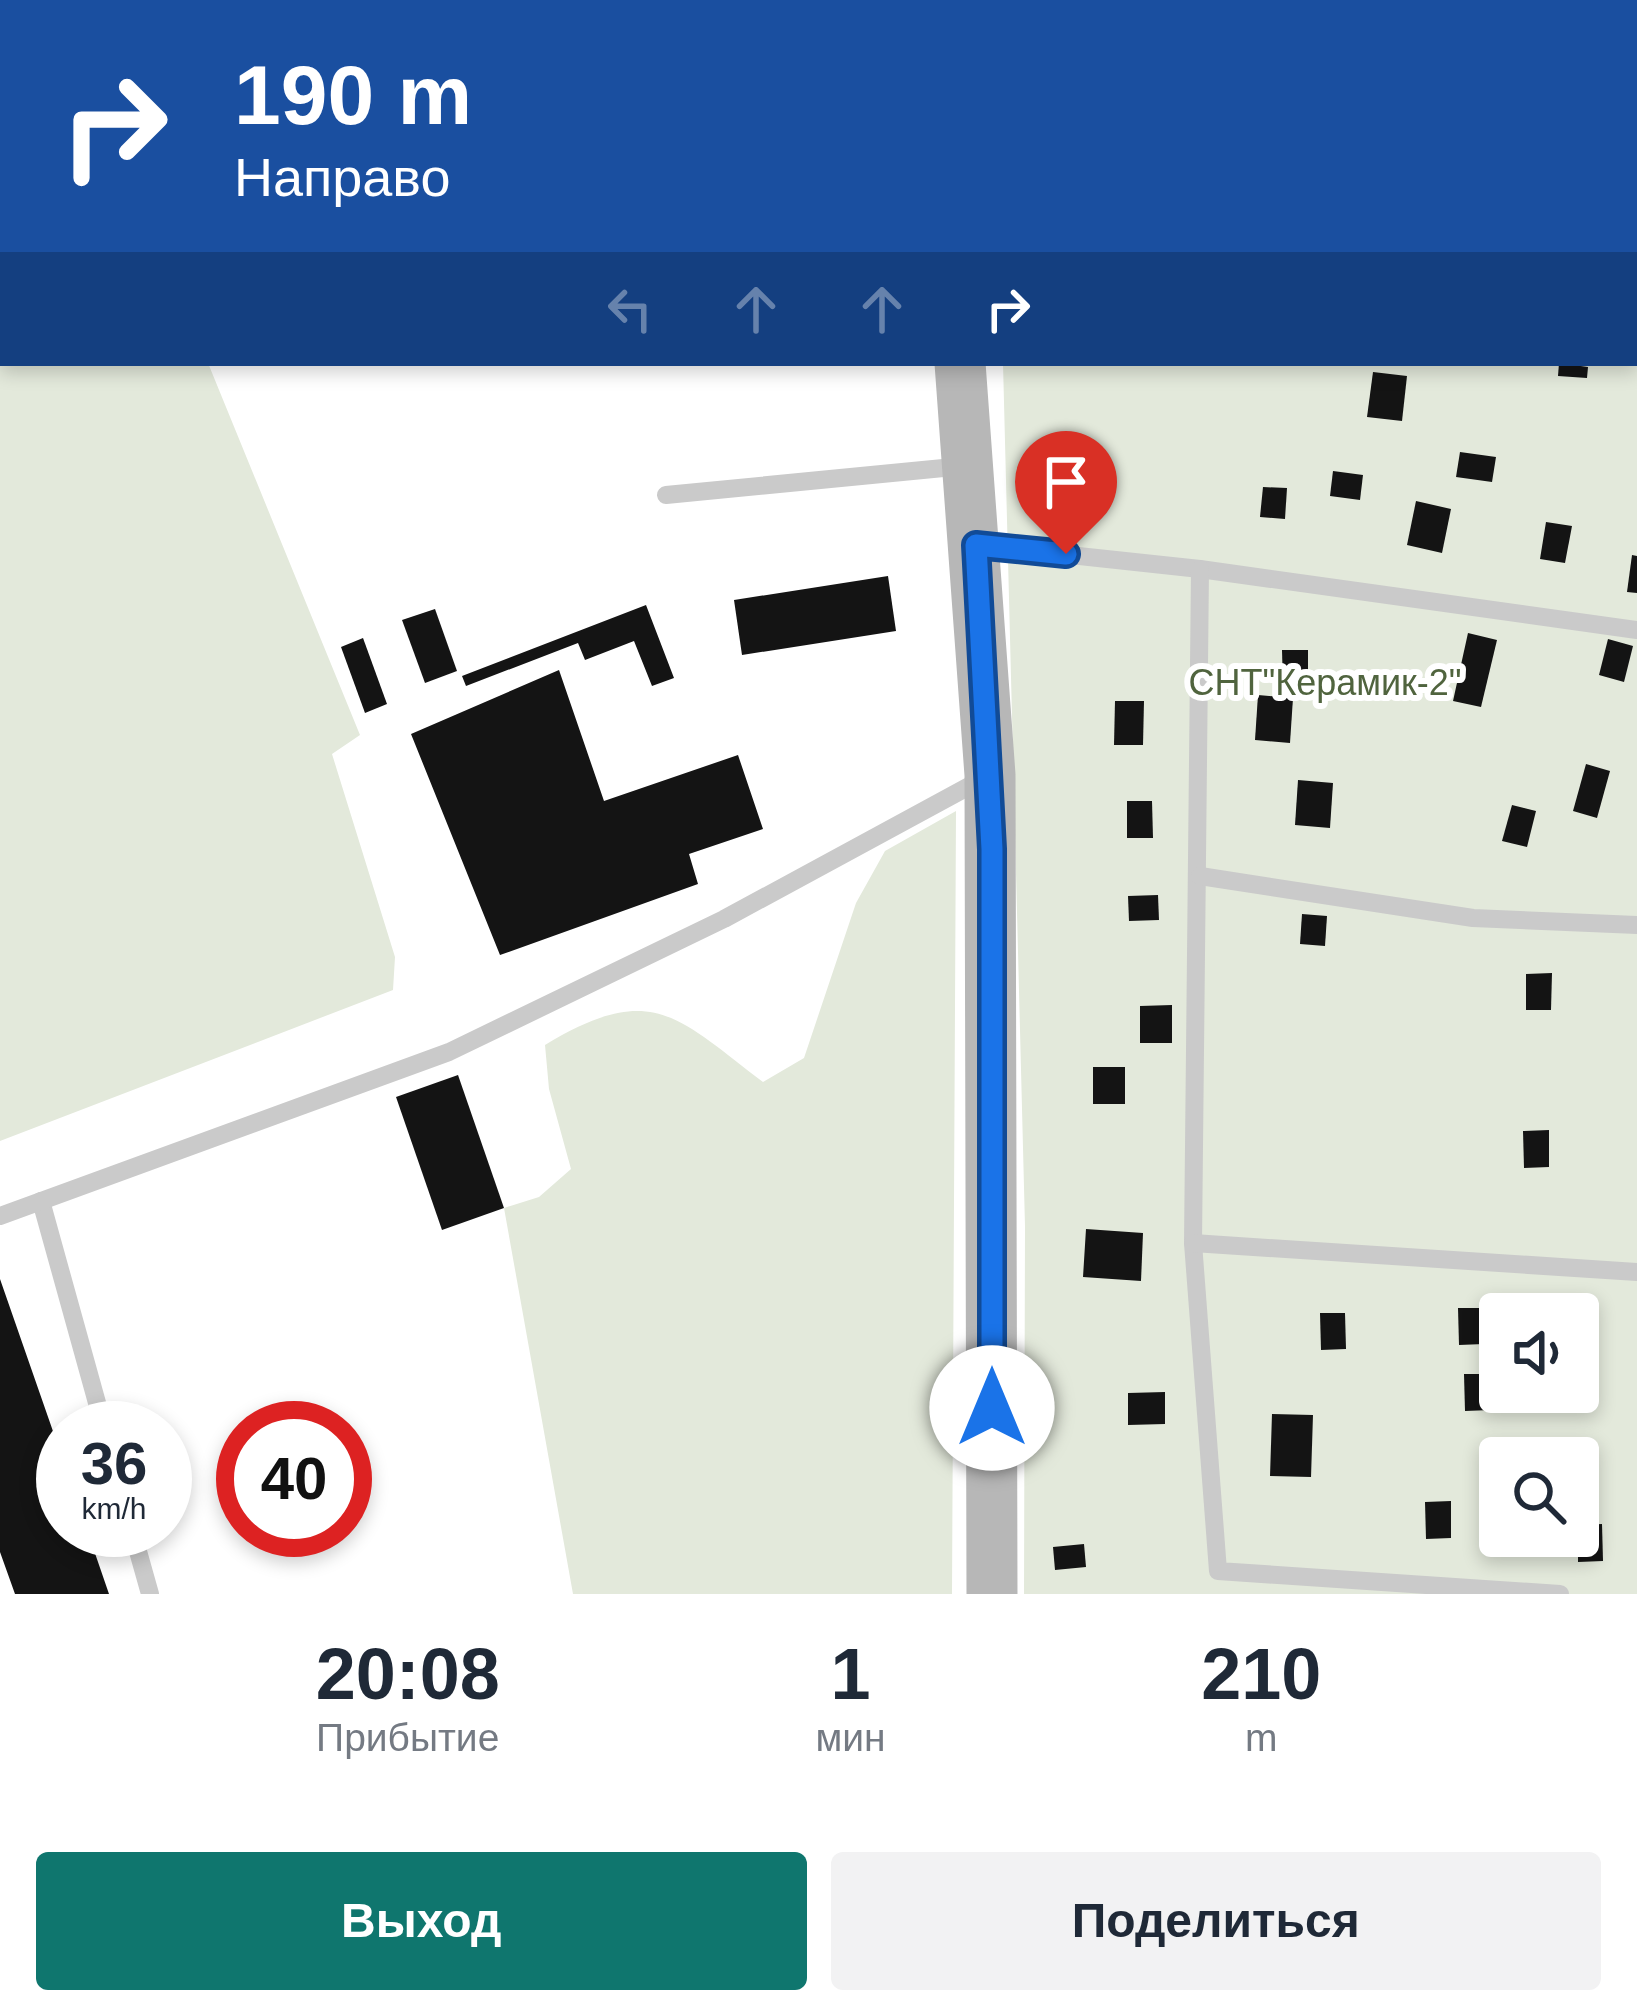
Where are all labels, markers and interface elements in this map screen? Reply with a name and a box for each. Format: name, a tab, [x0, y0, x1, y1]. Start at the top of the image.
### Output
icon: right	[36, 48, 192, 204]
text: 190 m	[234, 48, 472, 142]
text: Направо	[234, 147, 450, 207]
icon: left	[597, 276, 663, 342]
icon: ahead	[723, 276, 789, 342]
icon: ahead	[849, 276, 915, 342]
icon: right	[975, 276, 1041, 342]
pin	[1015, 431, 1117, 554]
icon: arrive	[1033, 449, 1099, 515]
park label: СНТ"Керамик-2"	[1188, 662, 1462, 703]
map controls	[1479, 1293, 1599, 1557]
button: sound	[1479, 1293, 1599, 1413]
position arrow	[929, 1345, 1055, 1471]
speed limit sign: 40	[216, 1401, 372, 1557]
text: 36	[81, 1430, 147, 1497]
button: search	[1479, 1437, 1599, 1557]
text: km/h	[81, 1492, 147, 1525]
text: 20:08	[316, 1634, 500, 1714]
text: 1	[830, 1634, 871, 1714]
text: 210	[1201, 1634, 1321, 1714]
text: Прибытие	[316, 1716, 499, 1759]
text: мин	[815, 1716, 886, 1759]
text: m	[1245, 1716, 1278, 1759]
button: Выход	[36, 1852, 807, 1990]
button: Поделиться	[831, 1852, 1601, 1990]

